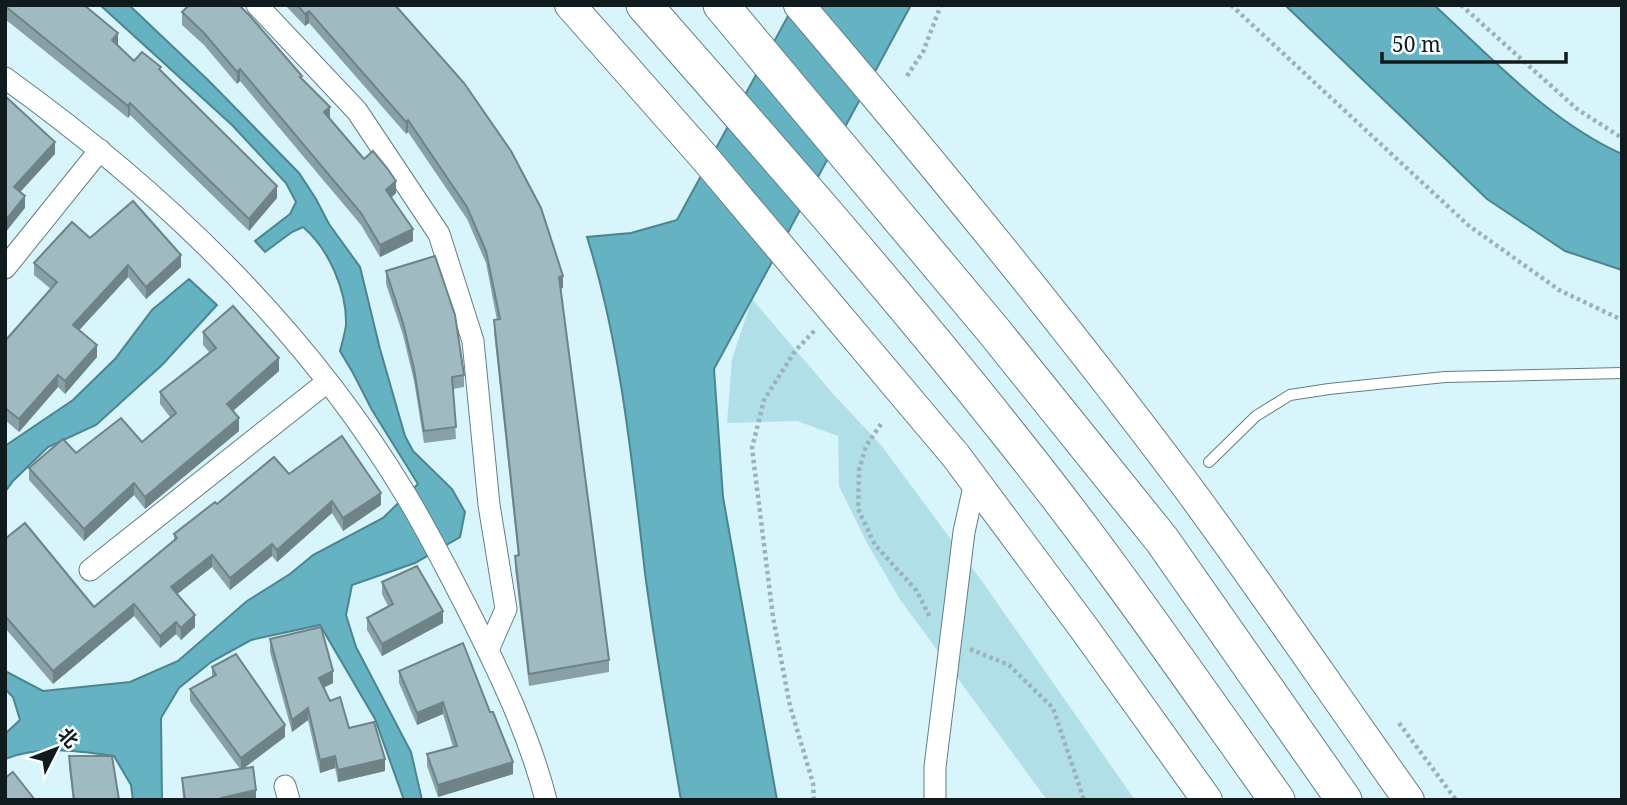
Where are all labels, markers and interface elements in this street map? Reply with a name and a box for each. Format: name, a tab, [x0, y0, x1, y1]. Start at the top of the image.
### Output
scale bar	[1382, 21, 1566, 65]
text: 50 m	[1392, 30, 1441, 58]
north arrow	[21, 714, 91, 784]
text: 北	[53, 722, 85, 753]

